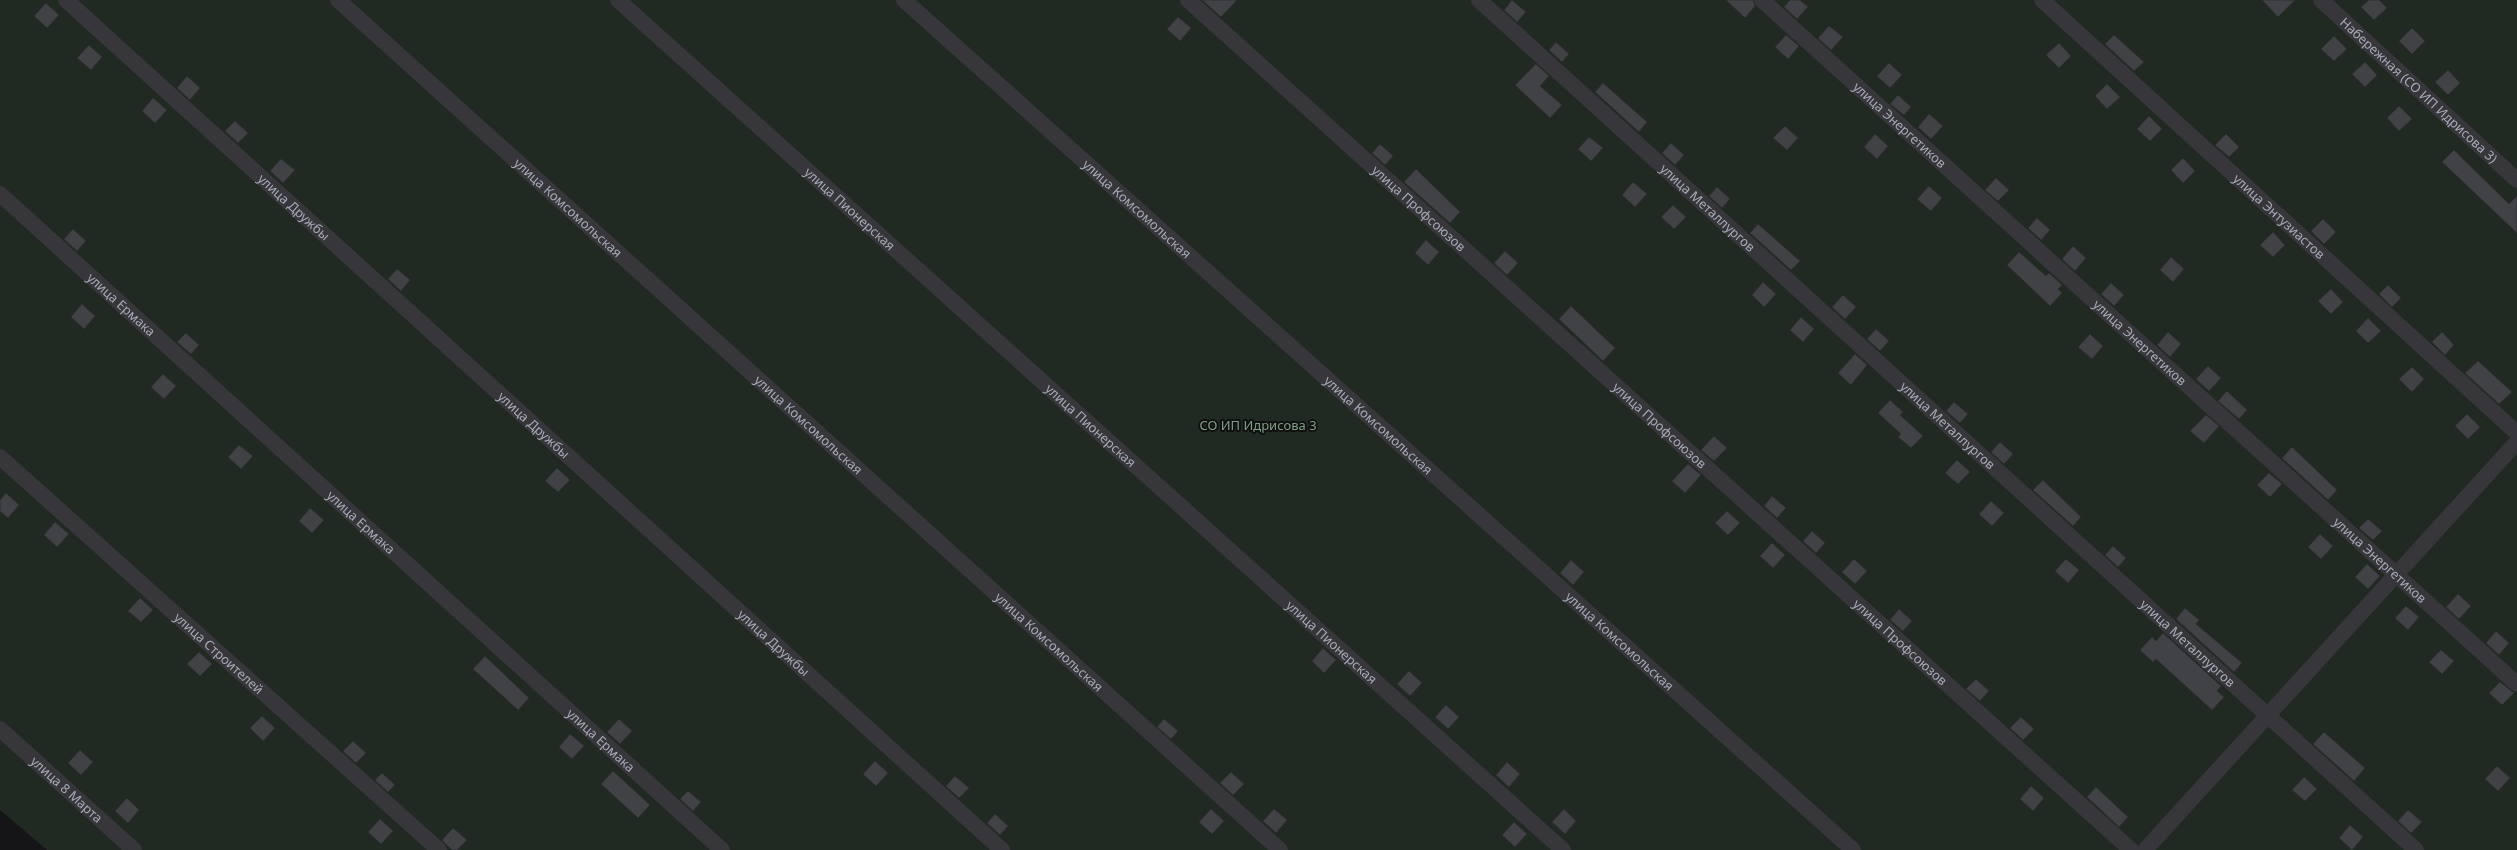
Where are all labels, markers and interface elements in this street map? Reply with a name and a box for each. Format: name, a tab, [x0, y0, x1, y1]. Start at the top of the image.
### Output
street label: Набережная (СО ИП Идрисова 3)	[2336, 13, 2502, 167]
street label: улица Энергетиков	[1849, 78, 1950, 172]
street label: улица Комсомольская	[510, 154, 626, 261]
street label: улица Комсомольская	[1079, 155, 1195, 262]
street label: улица Металлургов	[1656, 160, 1759, 256]
street label: улица Профсоюзов	[1368, 161, 1470, 255]
street label: улица Пионерская	[801, 163, 899, 254]
street label: улица Дружбы	[254, 170, 334, 244]
street label: улица Энтузиастов	[2229, 170, 2329, 263]
street label: улица Ермака	[83, 269, 159, 340]
street label: улица Энергетиков	[2089, 295, 2191, 389]
street label: улица Комсомольская	[751, 371, 867, 478]
street label: улица Комсомольская	[1320, 372, 1437, 478]
street label: улица Металлургов	[1896, 377, 1999, 473]
street label: улица Профсоюзов	[1609, 378, 1711, 472]
street label: улица Пионерская	[1042, 380, 1140, 471]
street label: улица Дружбы	[494, 387, 574, 462]
park label: СО ИП Идрисова 3	[1199, 416, 1317, 434]
street label: улица Ермака	[323, 486, 399, 558]
street label: улица Энергетиков	[2329, 513, 2431, 607]
street label: улица Комсомольская	[991, 588, 1107, 695]
street label: улица Комсомольская	[1562, 588, 1678, 695]
street label: улица Профсоюзов	[1849, 595, 1951, 689]
street label: улица Металлургов	[2136, 595, 2239, 691]
street label: улица Пионерская	[1282, 596, 1381, 688]
street label: улица Дружбы	[734, 605, 814, 680]
street label: улица Строителей	[170, 608, 268, 698]
street label: улица Ермака	[563, 704, 639, 776]
street label: улица 8 Марта	[27, 752, 107, 827]

